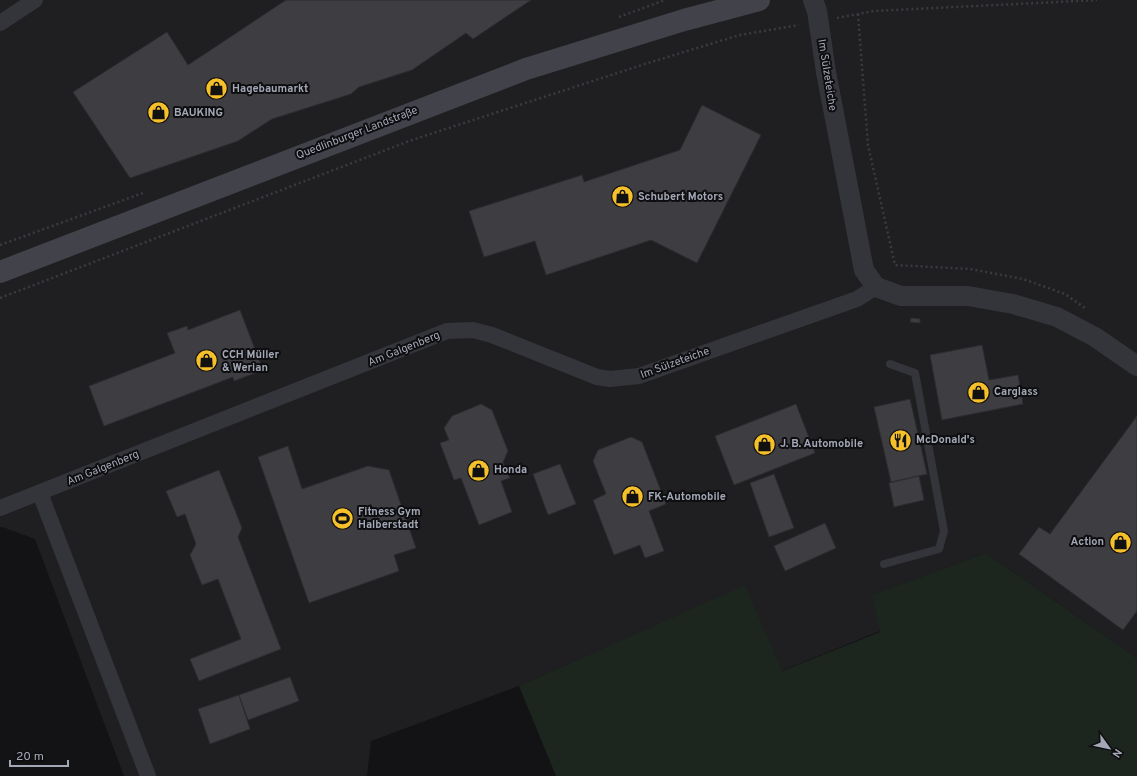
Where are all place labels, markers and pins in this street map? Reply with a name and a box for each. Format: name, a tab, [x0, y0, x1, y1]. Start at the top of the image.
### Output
shop icon: Hagebaumarkt	[203, 76, 229, 102]
place label: Hagebaumarkt	[232, 82, 308, 96]
shop icon: BAUKING	[146, 100, 172, 126]
place label: BAUKING	[174, 106, 223, 120]
shop icon: Schubert Motors	[609, 184, 635, 210]
place label: Schubert Motors	[638, 190, 723, 204]
shop icon: CCH Müller & Werian	[193, 348, 219, 374]
place label: CCH Müller & Werian	[222, 348, 279, 375]
shop icon: Carglass	[966, 379, 992, 405]
place label: Carglass	[994, 385, 1038, 399]
restaurant icon: McDonald's	[888, 427, 914, 453]
shop icon: J. B. Automobile	[752, 431, 778, 457]
place label: McDonald's	[916, 433, 975, 447]
place label: J. B. Automobile	[780, 437, 863, 451]
shop icon: Honda	[465, 457, 491, 483]
place label: Honda	[494, 463, 527, 477]
shop icon: FK-Automobile	[619, 484, 645, 510]
place label: FK-Automobile	[648, 490, 726, 504]
sports icon: Fitness Gym Halberstadt	[330, 505, 356, 531]
place label: Fitness Gym Halberstadt	[358, 505, 421, 532]
shop icon: Action	[1107, 529, 1133, 555]
place label: Action	[1070, 535, 1104, 549]

